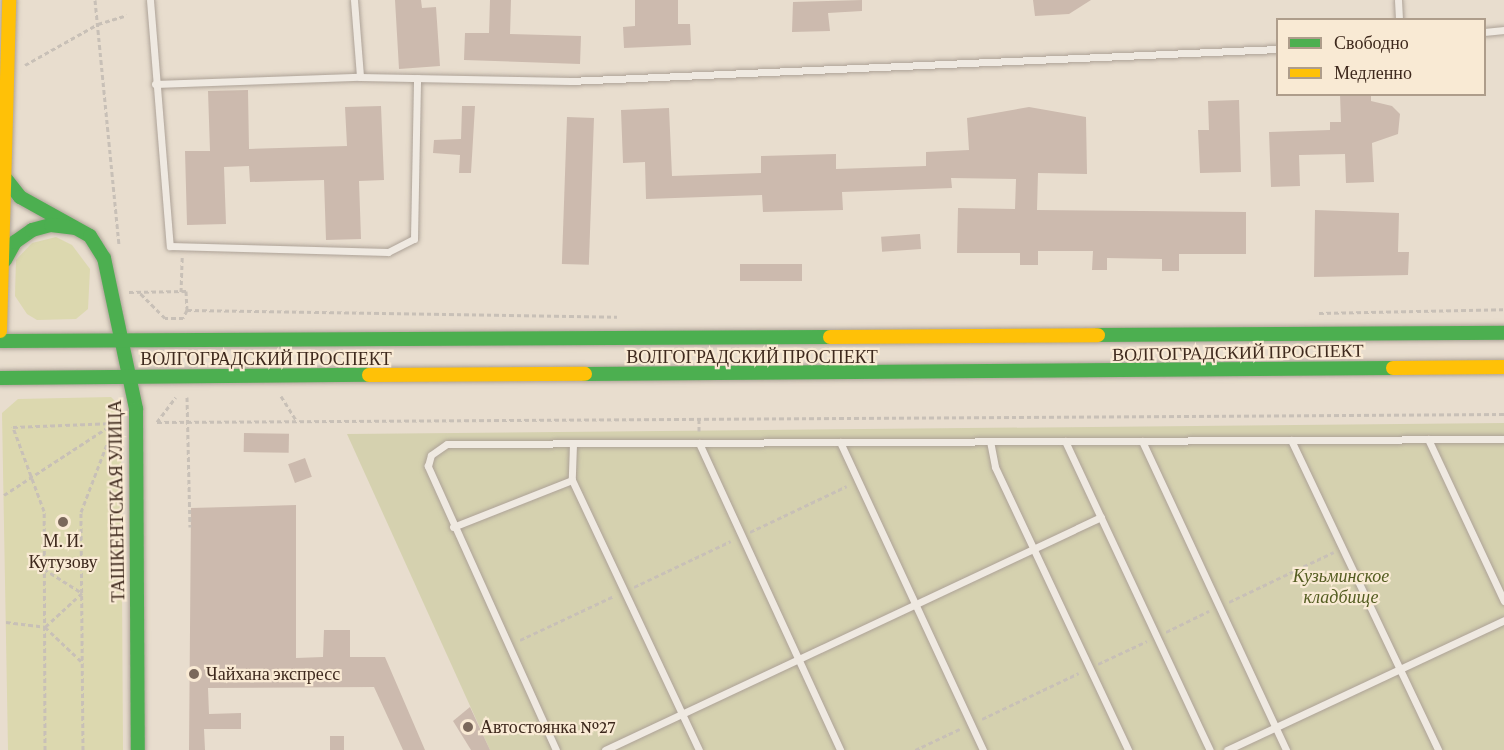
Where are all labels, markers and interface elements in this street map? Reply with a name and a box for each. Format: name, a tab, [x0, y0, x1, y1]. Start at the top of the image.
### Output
legend	[1276, 18, 1486, 96]
text: Свободно	[1334, 33, 1409, 53]
text: Медленно	[1334, 63, 1412, 83]
street label: ВОЛГОГРАДСКИЙ ПРОСПЕКТ	[1112, 340, 1364, 366]
street label: ВОЛГОГРАДСКИЙ ПРОСПЕКТ	[626, 346, 878, 368]
street label: ВОЛГОГРАДСКИЙ ПРОСПЕКТ	[140, 348, 392, 370]
street label: ТАШКЕНТСКАЯ УЛИЦА	[104, 400, 130, 602]
marker: М. И. Кутузову	[56, 515, 70, 529]
place label: М. И. Кутузову	[28, 531, 98, 574]
park label: Кузьминское кладбище	[1293, 566, 1389, 608]
place label: Чайхана экспресс	[206, 663, 340, 685]
marker: Чайхана экспресс	[187, 667, 201, 681]
place label: Автостоянка №27	[480, 716, 616, 738]
marker: Автостоянка №27	[461, 720, 475, 734]

